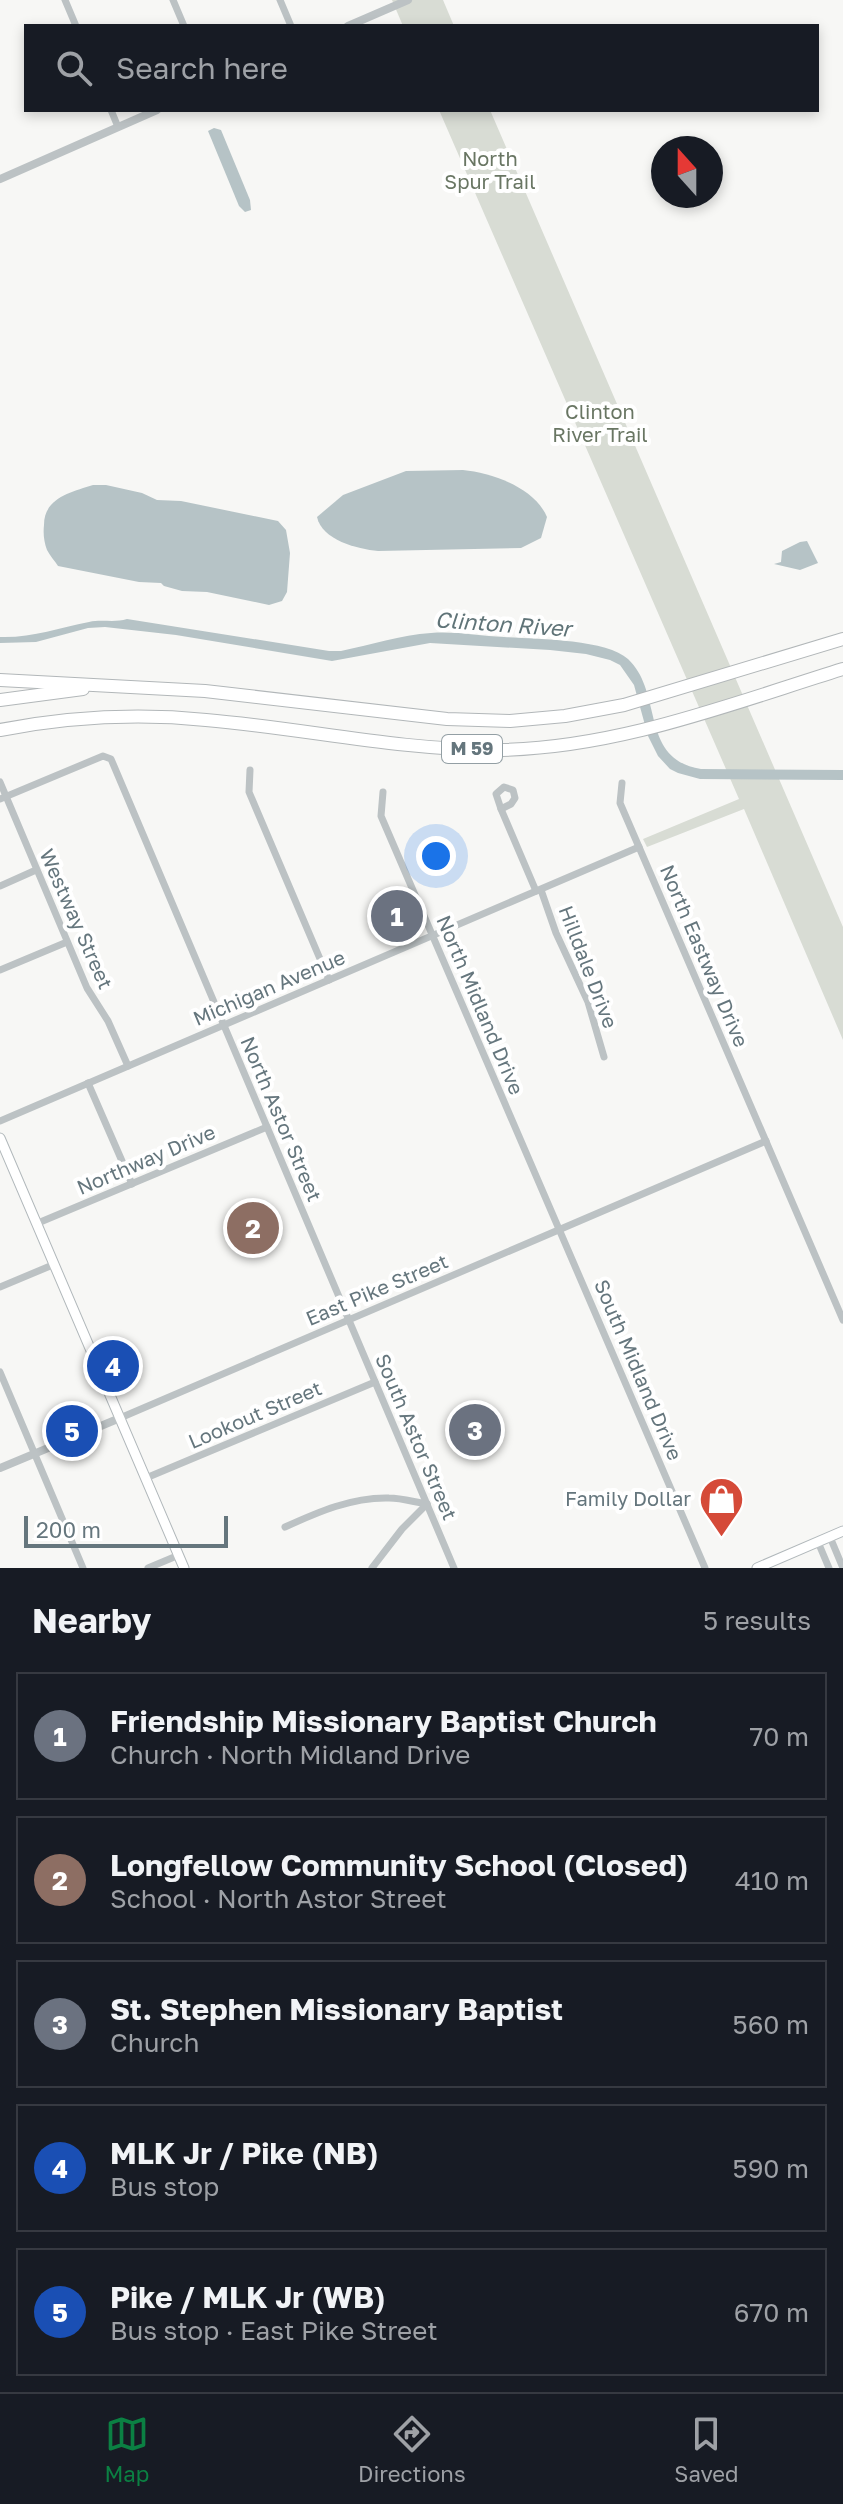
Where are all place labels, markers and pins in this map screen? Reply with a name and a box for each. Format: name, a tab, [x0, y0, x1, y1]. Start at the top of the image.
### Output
pin: 1	[371, 886, 423, 946]
pin: 2	[227, 1198, 279, 1258]
pin: 4	[87, 1336, 139, 1396]
pin: 3	[449, 1400, 501, 1460]
pin: 5	[46, 1401, 98, 1461]
shop icon: Family Dollar	[698, 1475, 746, 1538]
place label: Family Dollar	[565, 1486, 691, 1510]

